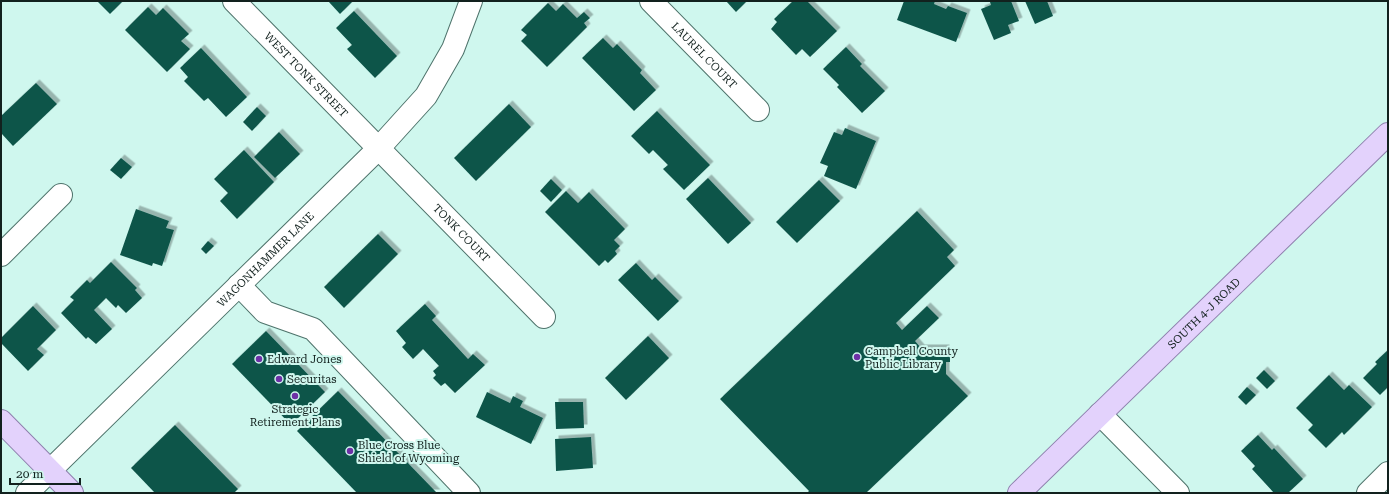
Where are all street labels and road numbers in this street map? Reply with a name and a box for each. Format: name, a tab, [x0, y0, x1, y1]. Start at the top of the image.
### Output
street label: LAUREL COURT	[669, 20, 739, 91]
street label: WEST TONK STREET	[261, 30, 350, 120]
street label: TONK COURT	[430, 202, 492, 265]
street label: WAGONHAMMER LANE	[215, 209, 317, 310]
street label: SOUTH 4-J ROAD	[1165, 275, 1243, 352]

